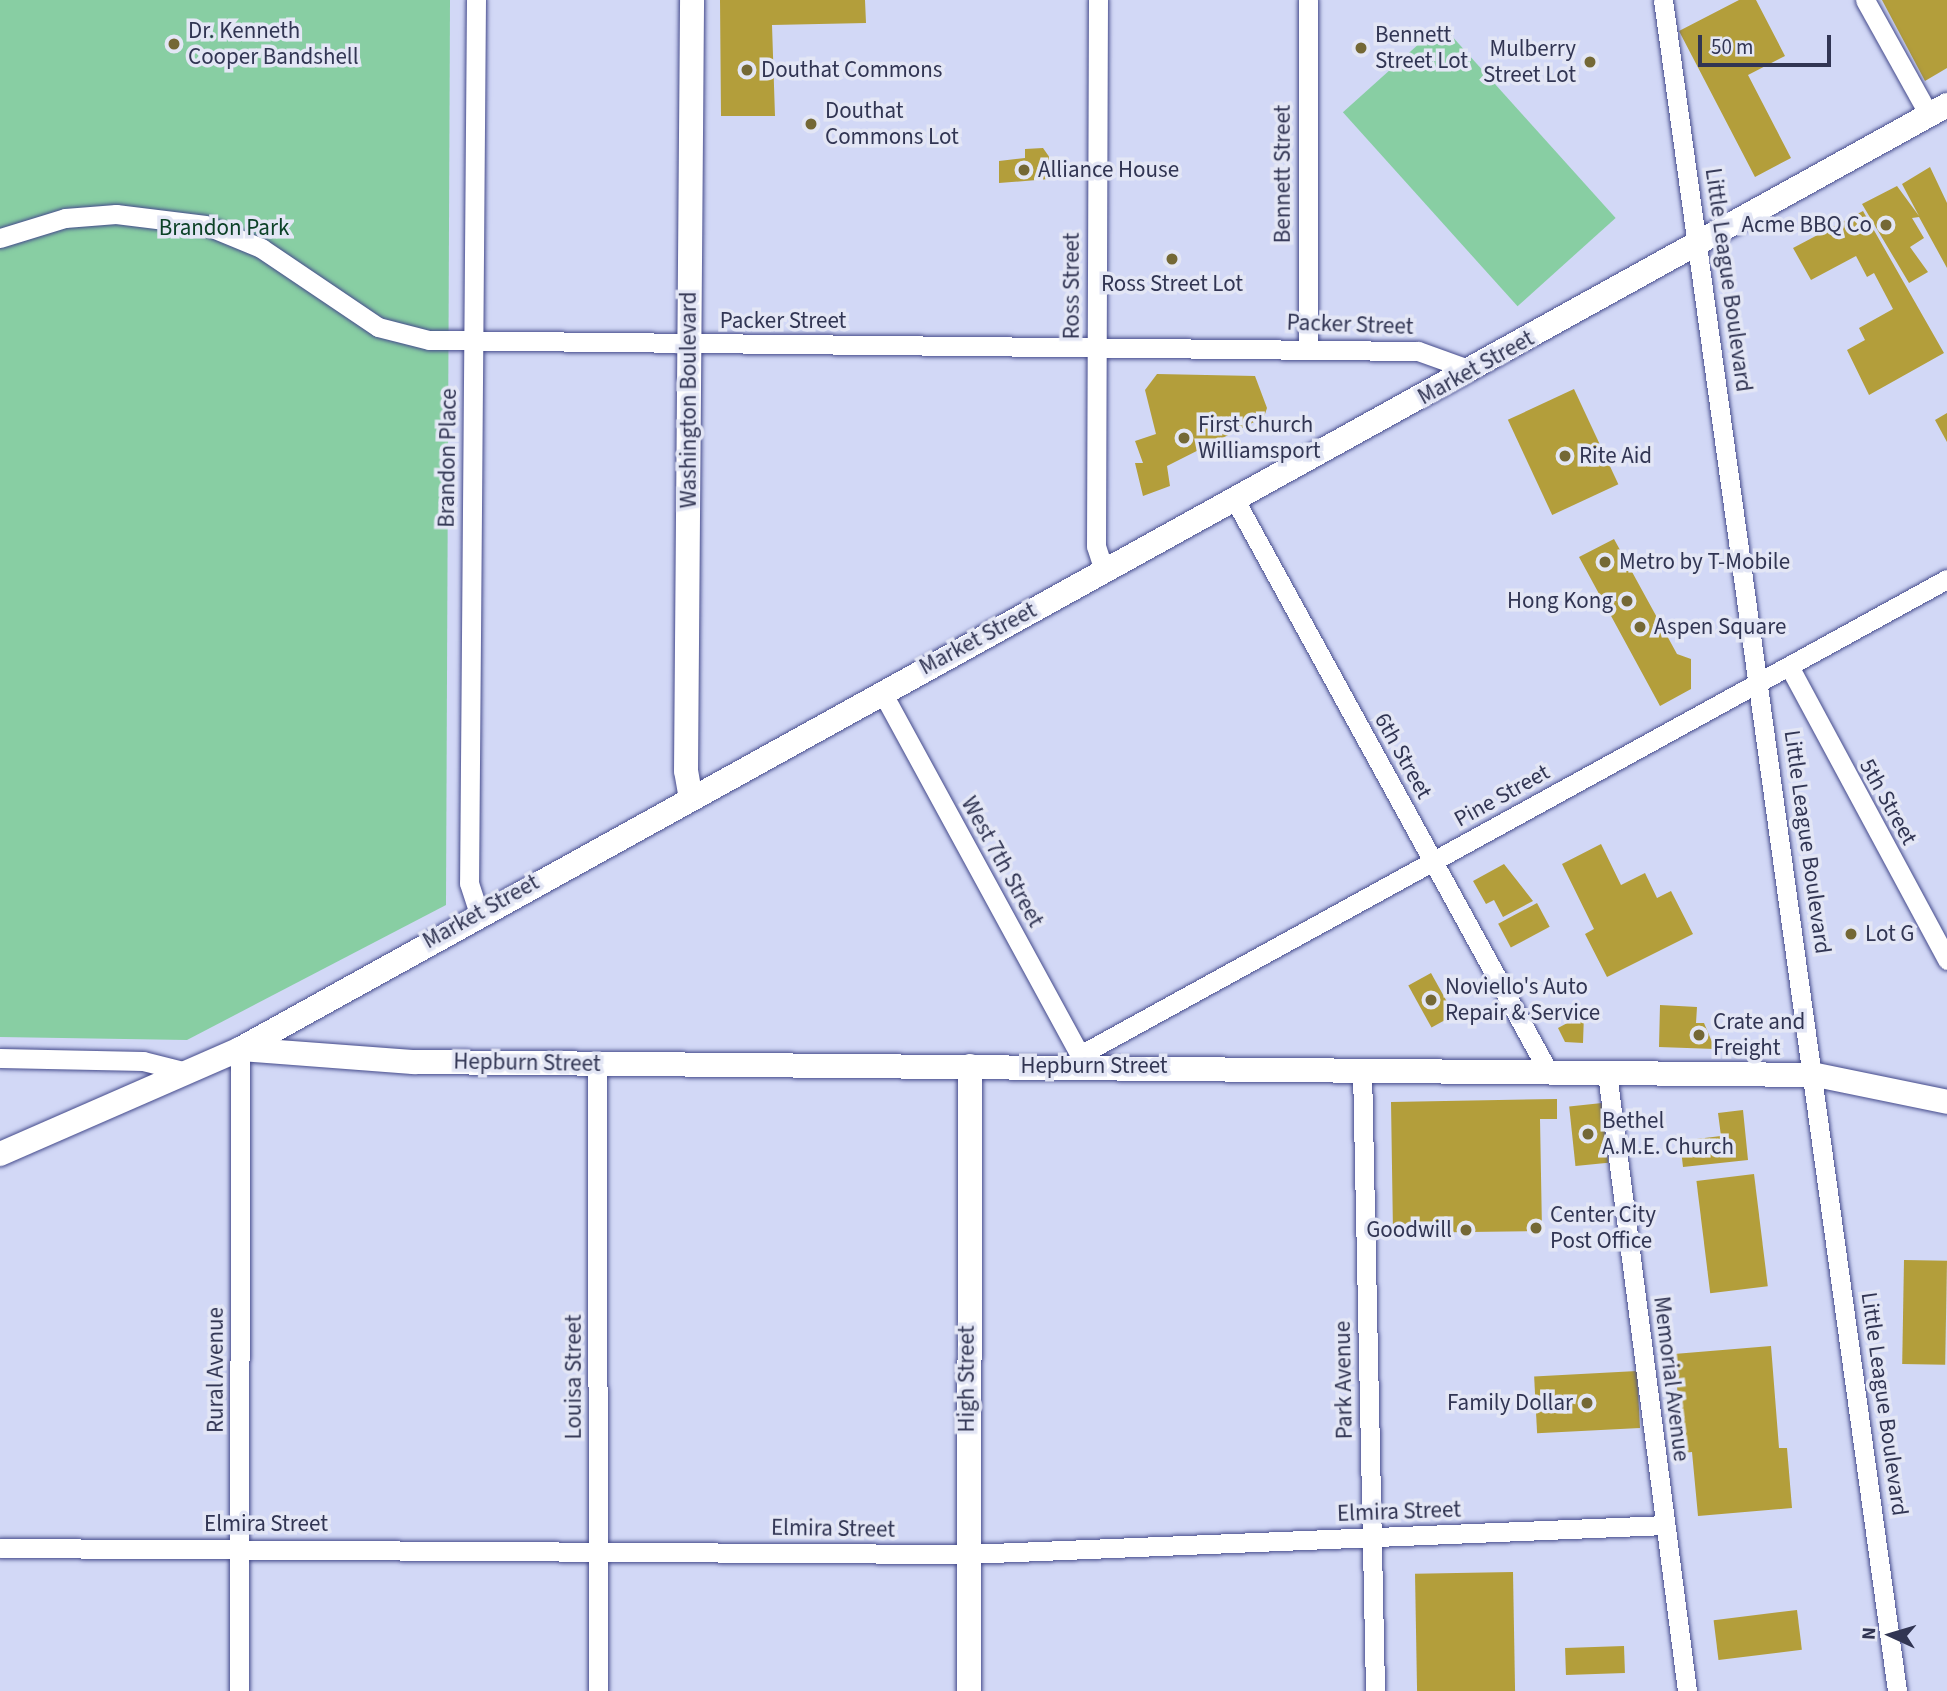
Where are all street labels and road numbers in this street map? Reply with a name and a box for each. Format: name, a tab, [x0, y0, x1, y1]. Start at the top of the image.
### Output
street label: Bennett Street	[1269, 105, 1297, 243]
street label: Little League Boulevard	[1699, 166, 1757, 394]
street label: Ross Street	[1058, 233, 1086, 339]
street label: Washington Boulevard	[675, 292, 703, 508]
street label: Packer Street	[720, 307, 846, 335]
street label: Packer Street	[1286, 309, 1414, 341]
street label: Market Street	[1413, 325, 1539, 411]
street label: Brandon Place	[433, 388, 463, 528]
street label: Market Street	[915, 597, 1041, 681]
street label: 6th Street	[1368, 708, 1438, 804]
street label: Little League Boulevard	[1778, 728, 1836, 956]
street label: 5th Street	[1853, 754, 1923, 850]
street label: Pine Street	[1449, 759, 1555, 833]
street label: West 7th Street	[955, 792, 1049, 932]
street label: Market Street	[418, 869, 544, 955]
street label: Hepburn Street	[453, 1048, 601, 1078]
street label: Hepburn Street	[1020, 1052, 1168, 1080]
street label: Little League Boulevard	[1855, 1290, 1913, 1518]
street label: Memorial Avenue	[1647, 1295, 1695, 1463]
street label: Rural Avenue	[202, 1307, 230, 1433]
street label: Louisa Street	[560, 1315, 588, 1439]
street label: Park Avenue	[1329, 1321, 1359, 1439]
street label: High Street	[953, 1326, 981, 1432]
street label: Elmira Street	[1337, 1496, 1461, 1528]
street label: Elmira Street	[204, 1510, 328, 1538]
street label: Elmira Street	[771, 1514, 895, 1544]

